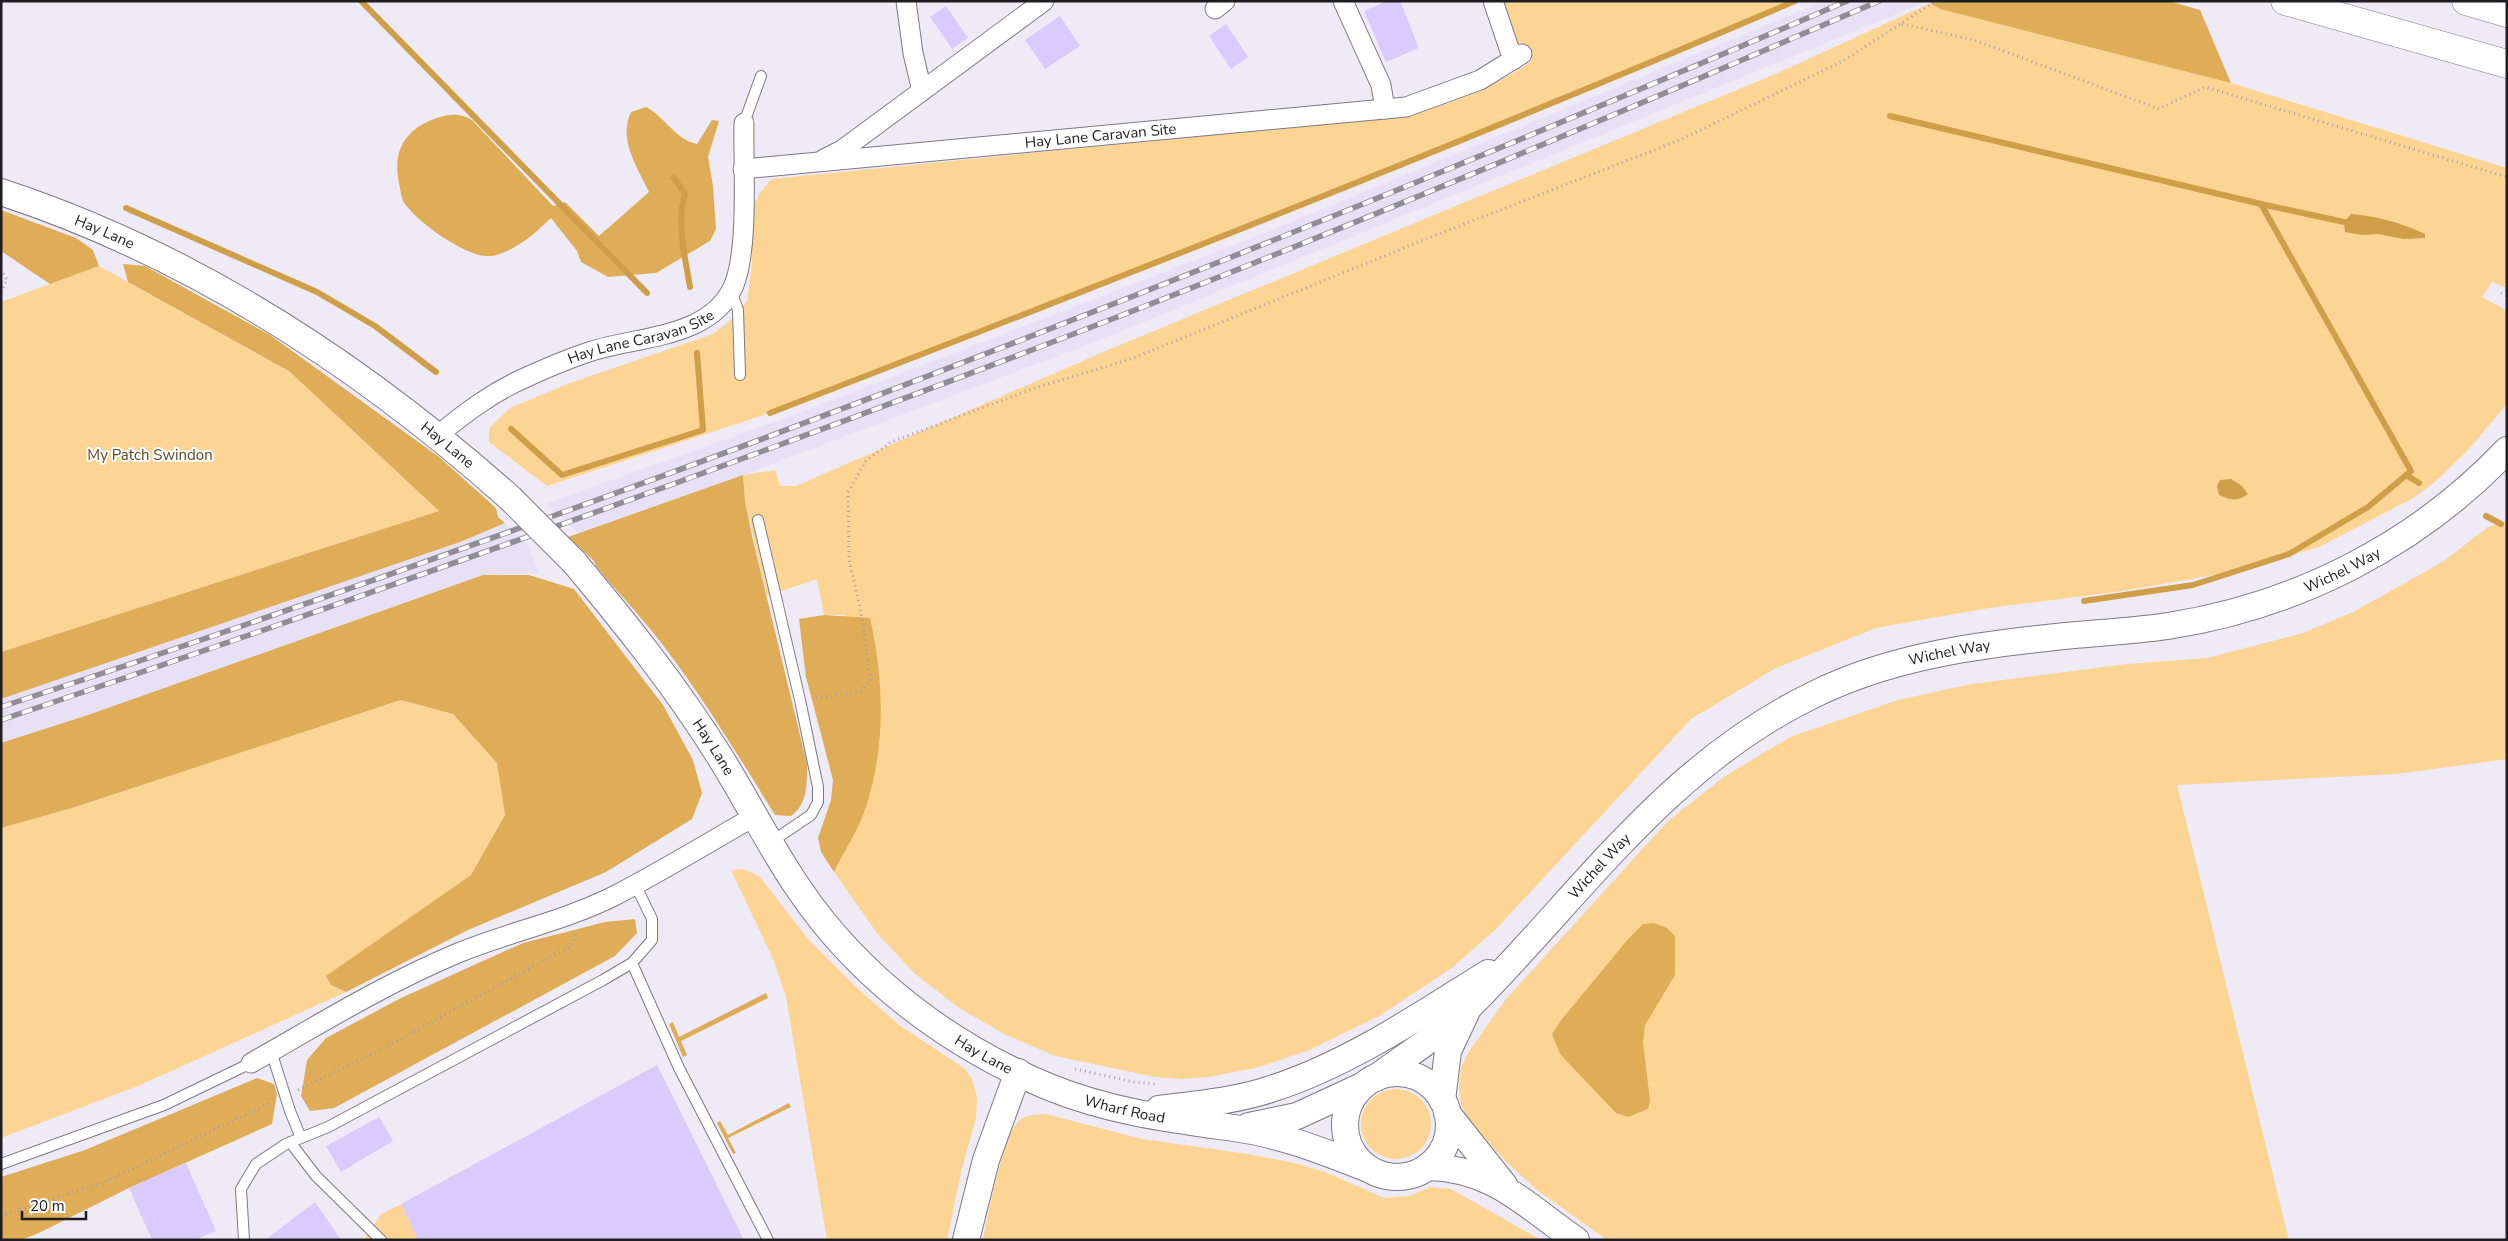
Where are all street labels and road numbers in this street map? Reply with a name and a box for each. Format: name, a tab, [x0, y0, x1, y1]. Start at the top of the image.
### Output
street label: Hay Lane Caravan Site	[1024, 119, 1177, 153]
street label: Hay Lane	[72, 210, 138, 254]
street label: Hay Lane Caravan Site	[565, 305, 718, 369]
street label: Hay Lane	[417, 417, 478, 473]
street label: Wichel Way	[2301, 542, 2384, 597]
street label: Wichel Way	[1906, 635, 1992, 670]
street label: Hay Lane	[688, 715, 739, 779]
street label: Wichel Way	[1564, 829, 1635, 903]
street label: Hay Lane	[951, 1030, 1016, 1079]
street label: Wharf Road	[1082, 1090, 1167, 1128]

